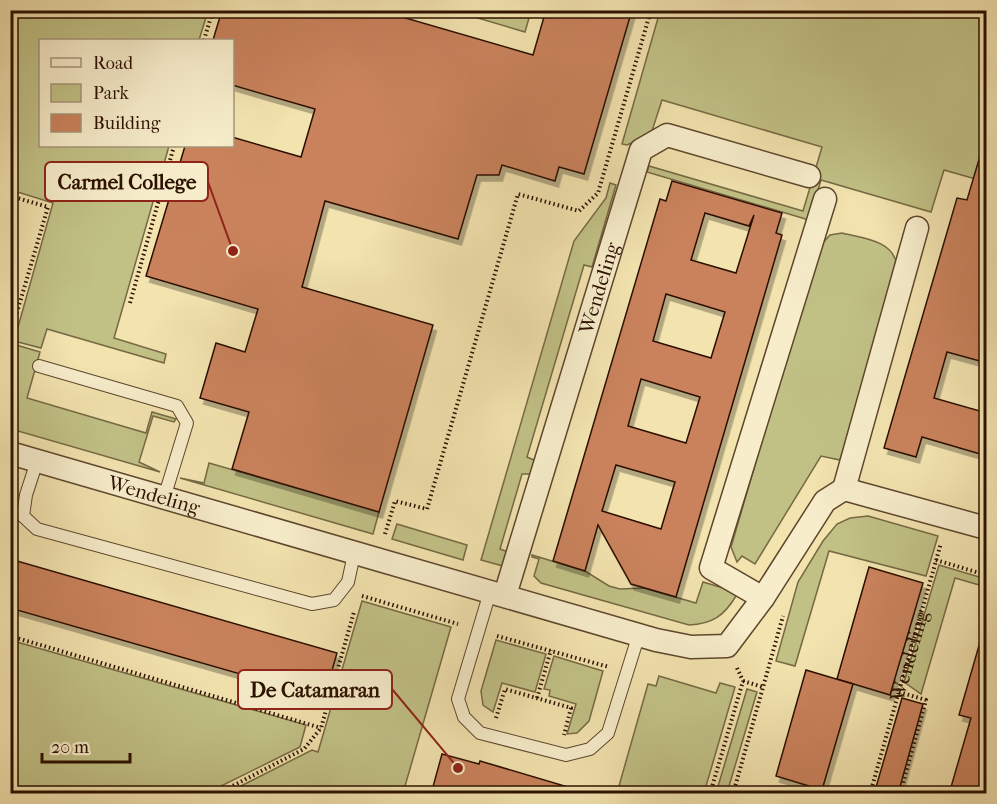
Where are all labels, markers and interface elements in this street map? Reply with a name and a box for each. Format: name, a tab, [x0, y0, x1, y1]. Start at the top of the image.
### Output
legend	[39, 39, 234, 147]
text: Road	[93, 53, 133, 74]
text: Park	[93, 83, 130, 104]
text: Building	[93, 113, 161, 134]
callout: Carmel College	[45, 162, 208, 201]
text: Carmel College	[58, 170, 197, 194]
street label: Wendeling	[574, 239, 624, 338]
street label: Wendeling	[105, 471, 203, 519]
street label: Wendeling	[886, 607, 934, 705]
callout: De Catamaran	[238, 670, 392, 709]
text: De Catamaran	[250, 678, 381, 702]
scale bar	[42, 726, 130, 764]
text: 20 m	[51, 737, 89, 758]

